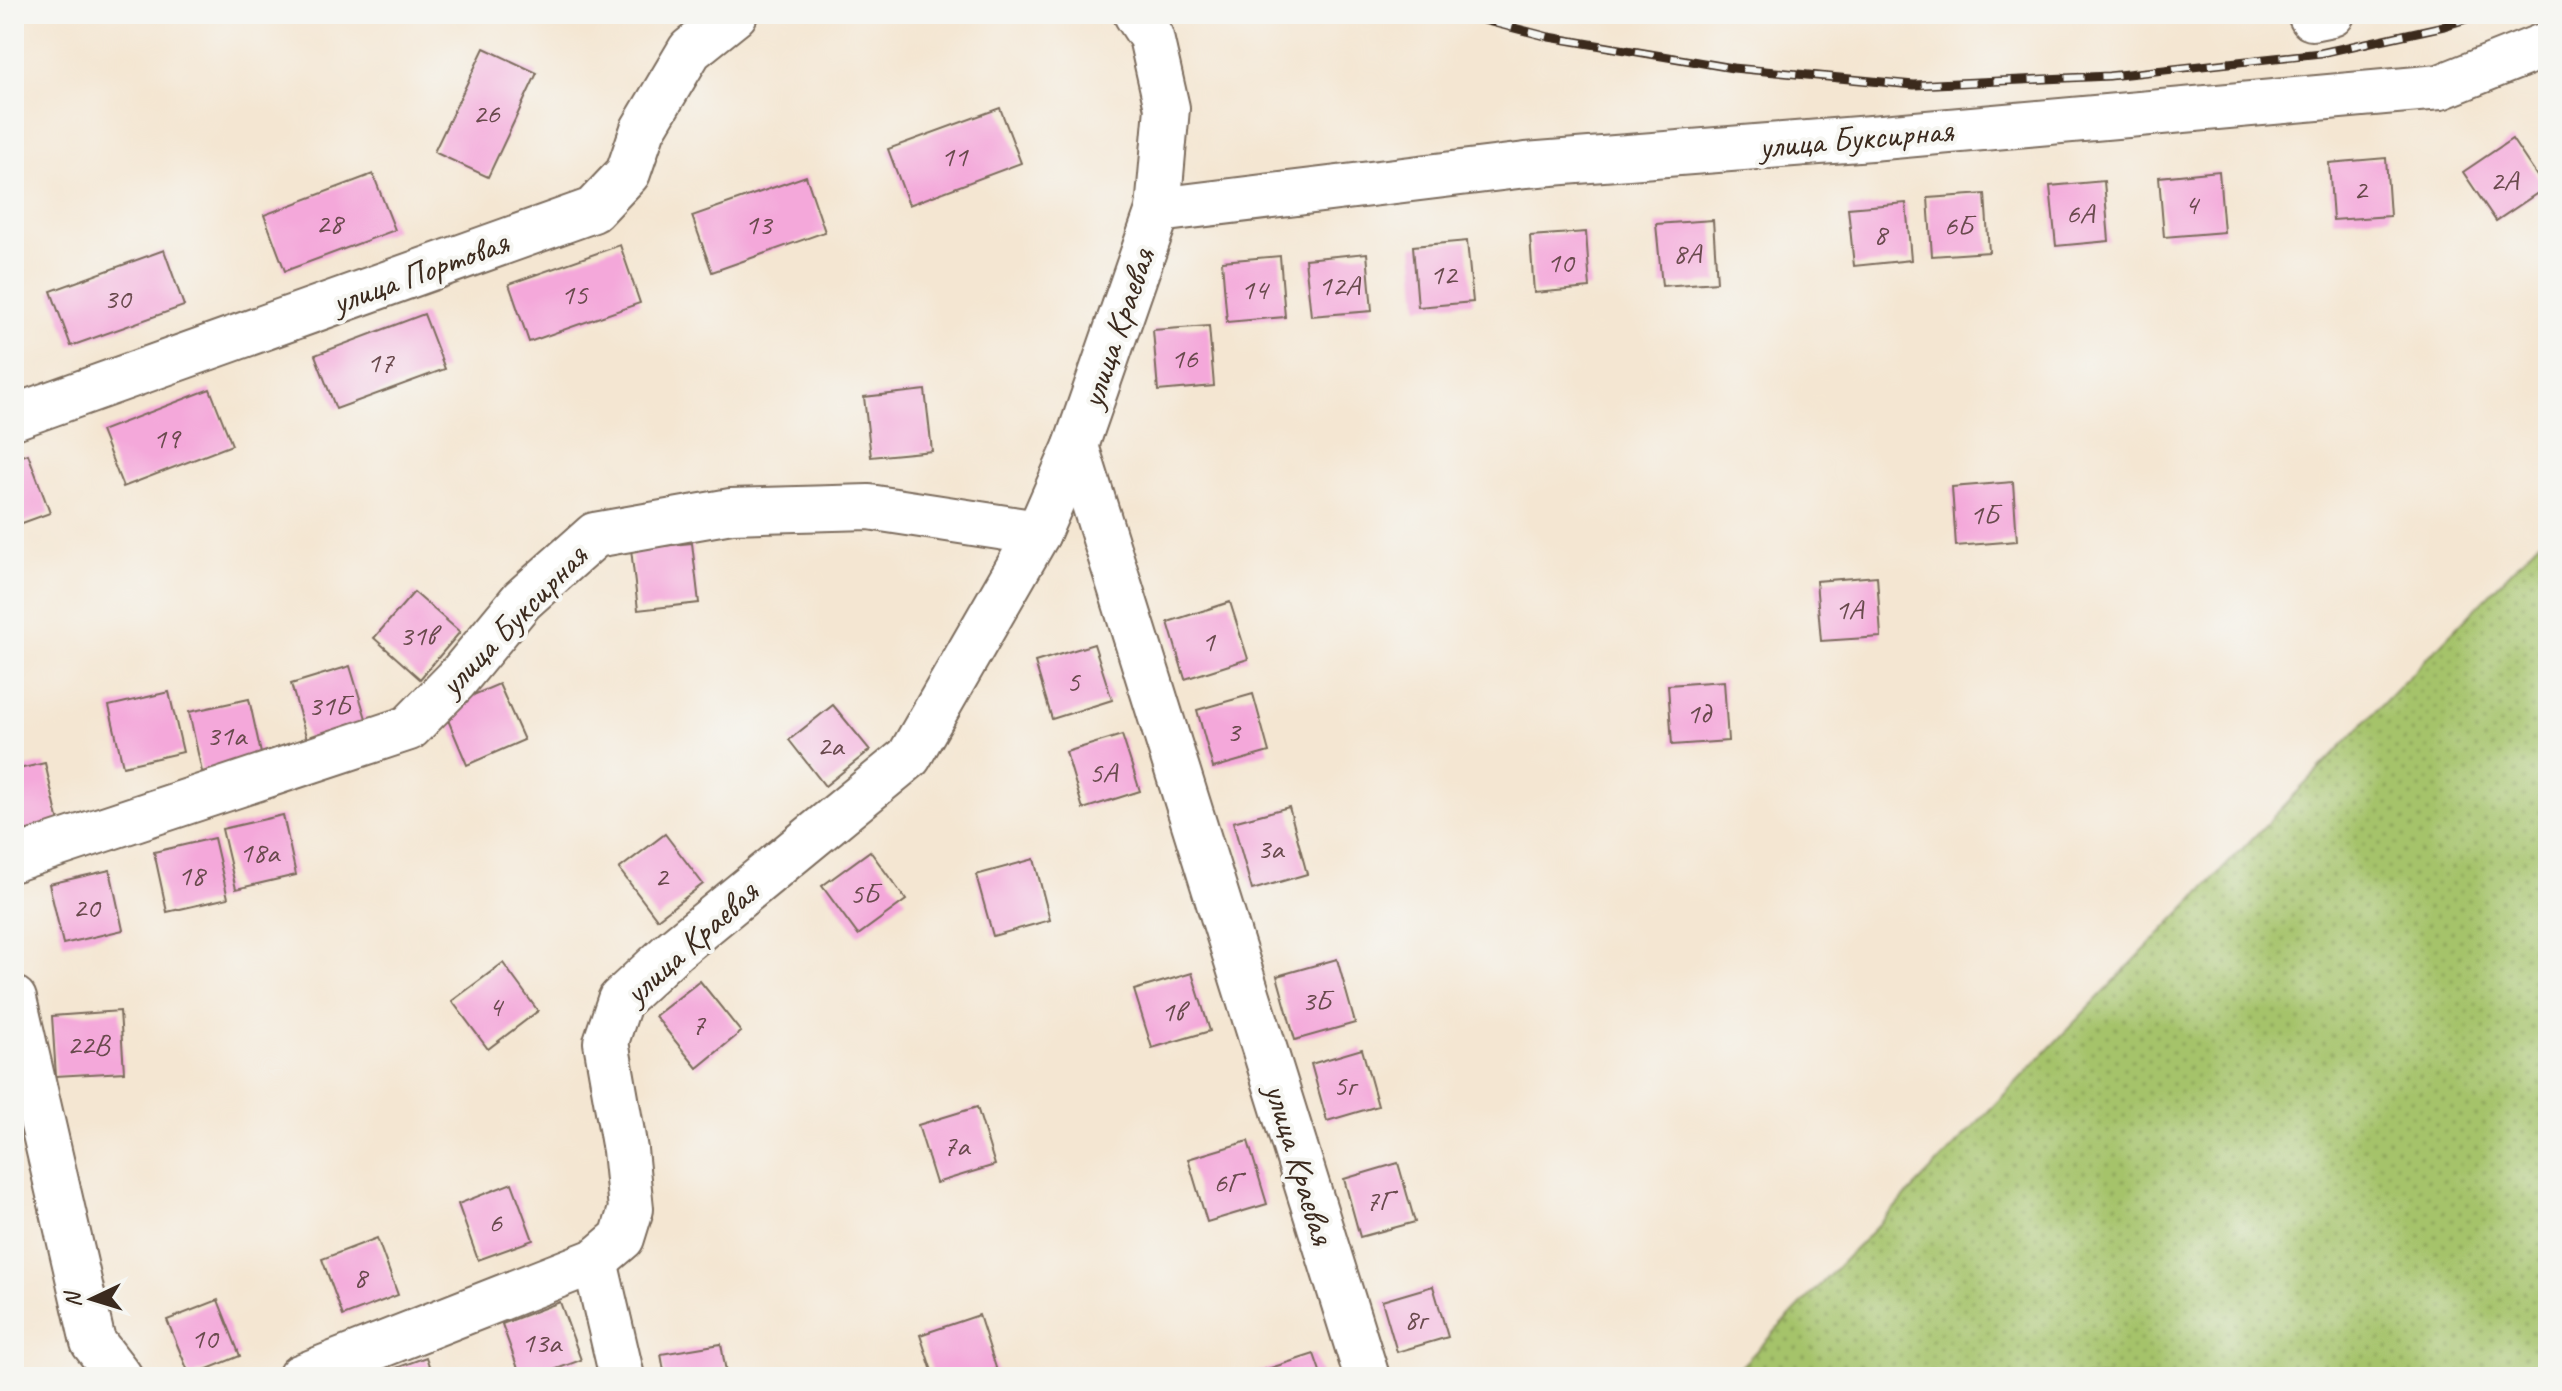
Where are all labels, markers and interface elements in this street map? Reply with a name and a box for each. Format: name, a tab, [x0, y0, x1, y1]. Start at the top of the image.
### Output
house number: 26	[473, 94, 501, 132]
street label: улица Буксирная	[1755, 108, 1957, 168]
house number: 11	[941, 137, 969, 175]
house number: 2А	[2490, 161, 2520, 199]
house number: 2	[2353, 170, 2369, 208]
house number: 4	[2184, 185, 2200, 223]
house number: 6А	[2066, 194, 2096, 232]
house number: 28	[316, 204, 345, 242]
house number: 13	[745, 205, 774, 243]
house number: 6Б	[1944, 206, 1977, 244]
house number: 8	[1873, 215, 1889, 253]
street label: улица Портовая	[324, 220, 516, 324]
house number: 8А	[1673, 234, 1703, 272]
street label: улица Краевая	[1069, 241, 1165, 415]
house number: 10	[1547, 243, 1576, 281]
house number: 12	[1430, 255, 1459, 293]
house number: 12А	[1318, 266, 1362, 304]
house number: 14	[1241, 270, 1270, 308]
house number: 15	[561, 275, 589, 313]
house number: 30	[104, 279, 133, 317]
house number: 16	[1171, 339, 1199, 377]
house number: 17	[367, 343, 395, 381]
house number: 19	[153, 419, 182, 457]
house number: 1Б	[1970, 495, 2003, 533]
street label: улица Буксирная	[428, 534, 597, 706]
house number: 1А	[1835, 590, 1865, 628]
house number: 31в	[399, 616, 442, 654]
house number: 1	[1201, 622, 1216, 660]
house number: 5	[1066, 662, 1081, 700]
house number: 31Б	[308, 686, 355, 724]
house number: 1д	[1686, 694, 1712, 732]
house number: 3	[1226, 712, 1242, 750]
house number: 31а	[206, 716, 248, 754]
house number: 2а	[817, 726, 845, 764]
house number: 5А	[1089, 753, 1119, 791]
house number: 3а	[1257, 829, 1285, 867]
house number: 18а	[239, 833, 281, 871]
house number: 18	[178, 856, 207, 894]
house number: 2	[654, 857, 670, 895]
street label: улица Краевая	[614, 869, 768, 1015]
house number: 5Б	[850, 874, 883, 912]
house number: 20	[73, 888, 102, 926]
house number: 3Б	[1302, 981, 1335, 1019]
house number: 4	[488, 987, 504, 1025]
house number: 1в	[1161, 992, 1190, 1030]
house number: 7	[691, 1005, 706, 1043]
house number: 22В	[67, 1025, 112, 1063]
house number: 5г	[1333, 1066, 1359, 1104]
street label: улица Краевая	[1255, 1077, 1345, 1251]
house number: 7а	[943, 1126, 971, 1164]
house number: 6Г	[1213, 1163, 1247, 1201]
house number: 7Г	[1365, 1181, 1399, 1219]
house number: 6	[488, 1203, 503, 1241]
house number: 8	[353, 1258, 369, 1296]
north arrow	[52, 1259, 132, 1339]
text: N	[58, 1289, 87, 1308]
house number: 8г	[1404, 1300, 1430, 1338]
house number: 10	[191, 1319, 220, 1357]
house number: 13а	[521, 1323, 563, 1361]

